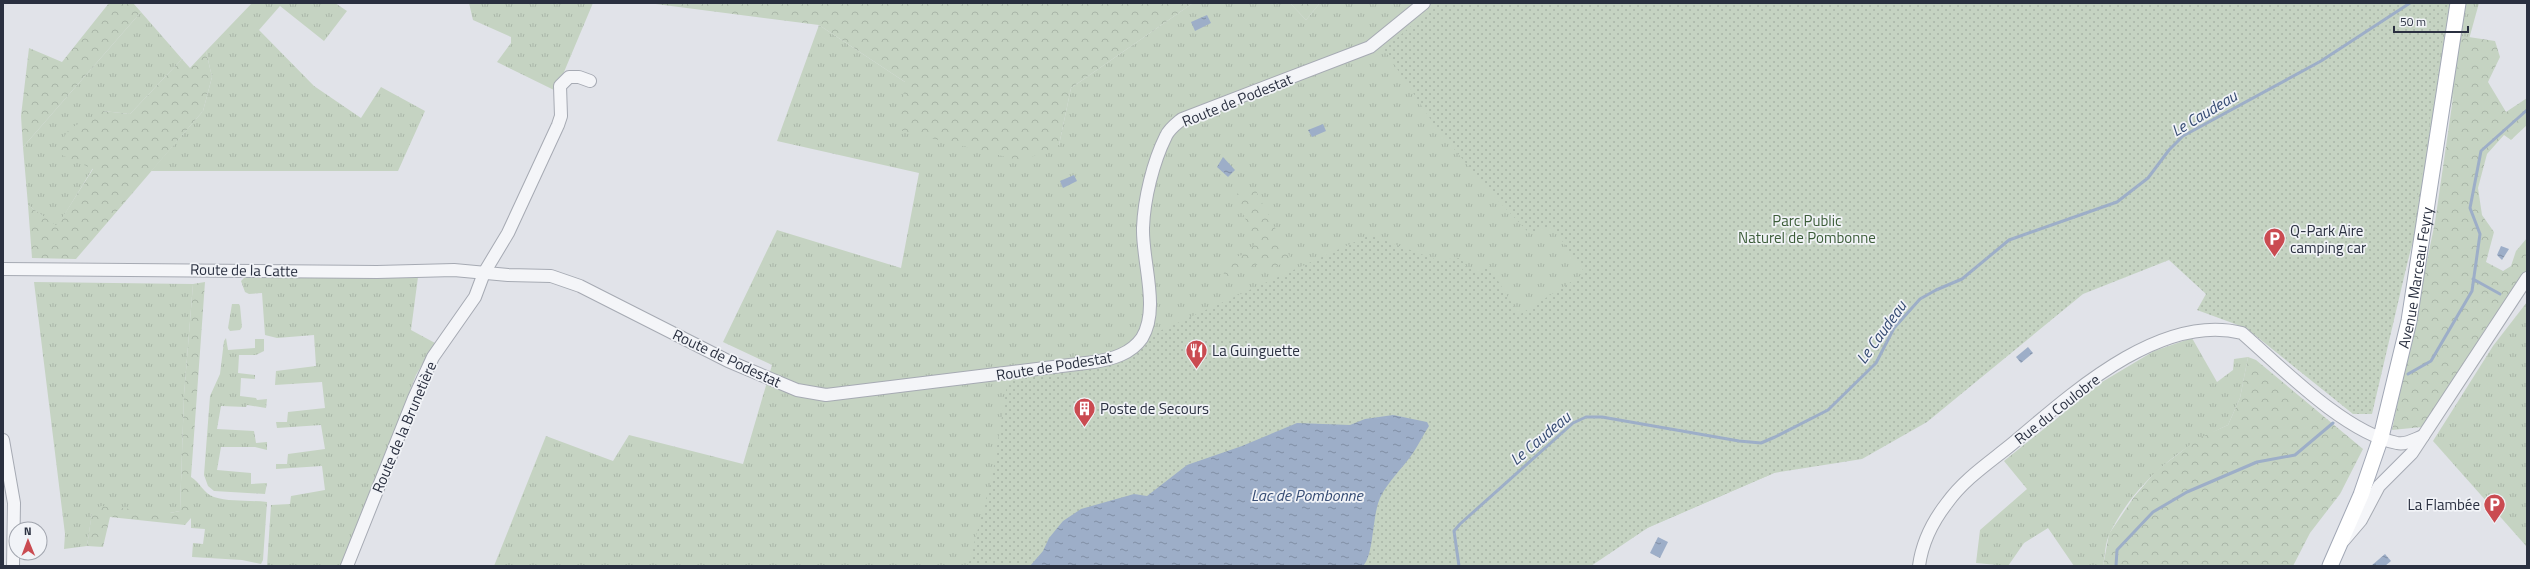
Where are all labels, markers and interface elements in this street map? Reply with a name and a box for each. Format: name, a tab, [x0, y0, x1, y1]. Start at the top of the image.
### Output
scale bar	[2394, 8, 2468, 34]
text: 50 m	[2400, 12, 2426, 31]
street label: Route de Podestat	[1178, 67, 1296, 133]
water label: Le Caudeau	[2167, 83, 2242, 142]
street label: Avenue Marceau Feyry	[2391, 205, 2438, 351]
park label: Parc Public Naturel de Pombonne	[1738, 209, 1876, 249]
place label: Q-Park Aire camping car	[2290, 219, 2366, 259]
parking icon: Q-Park Aire camping car	[2261, 226, 2287, 259]
street label: Route de la Catte	[190, 258, 298, 282]
water label: Le Caudeau	[1850, 295, 1913, 369]
street label: Route de Podestat	[669, 323, 786, 394]
restaurant icon: La Guinguette	[1183, 337, 1209, 370]
place label: La Guinguette	[1212, 339, 1300, 362]
street label: Route de Podestat	[994, 345, 1114, 387]
street label: Route de la Brunetière	[366, 358, 442, 496]
street label: Rue du Coulobre	[2009, 368, 2105, 450]
building icon: Poste de Secours	[1072, 395, 1098, 428]
place label: Poste de Secours	[1100, 397, 1209, 420]
water label: Le Caudeau	[1504, 405, 1576, 471]
water label: Lac de Pombonne	[1251, 483, 1365, 507]
parking icon: La Flambée	[2482, 491, 2508, 524]
place label: La Flambée	[2408, 493, 2480, 516]
north arrow	[8, 521, 48, 561]
text: N	[24, 523, 32, 539]

